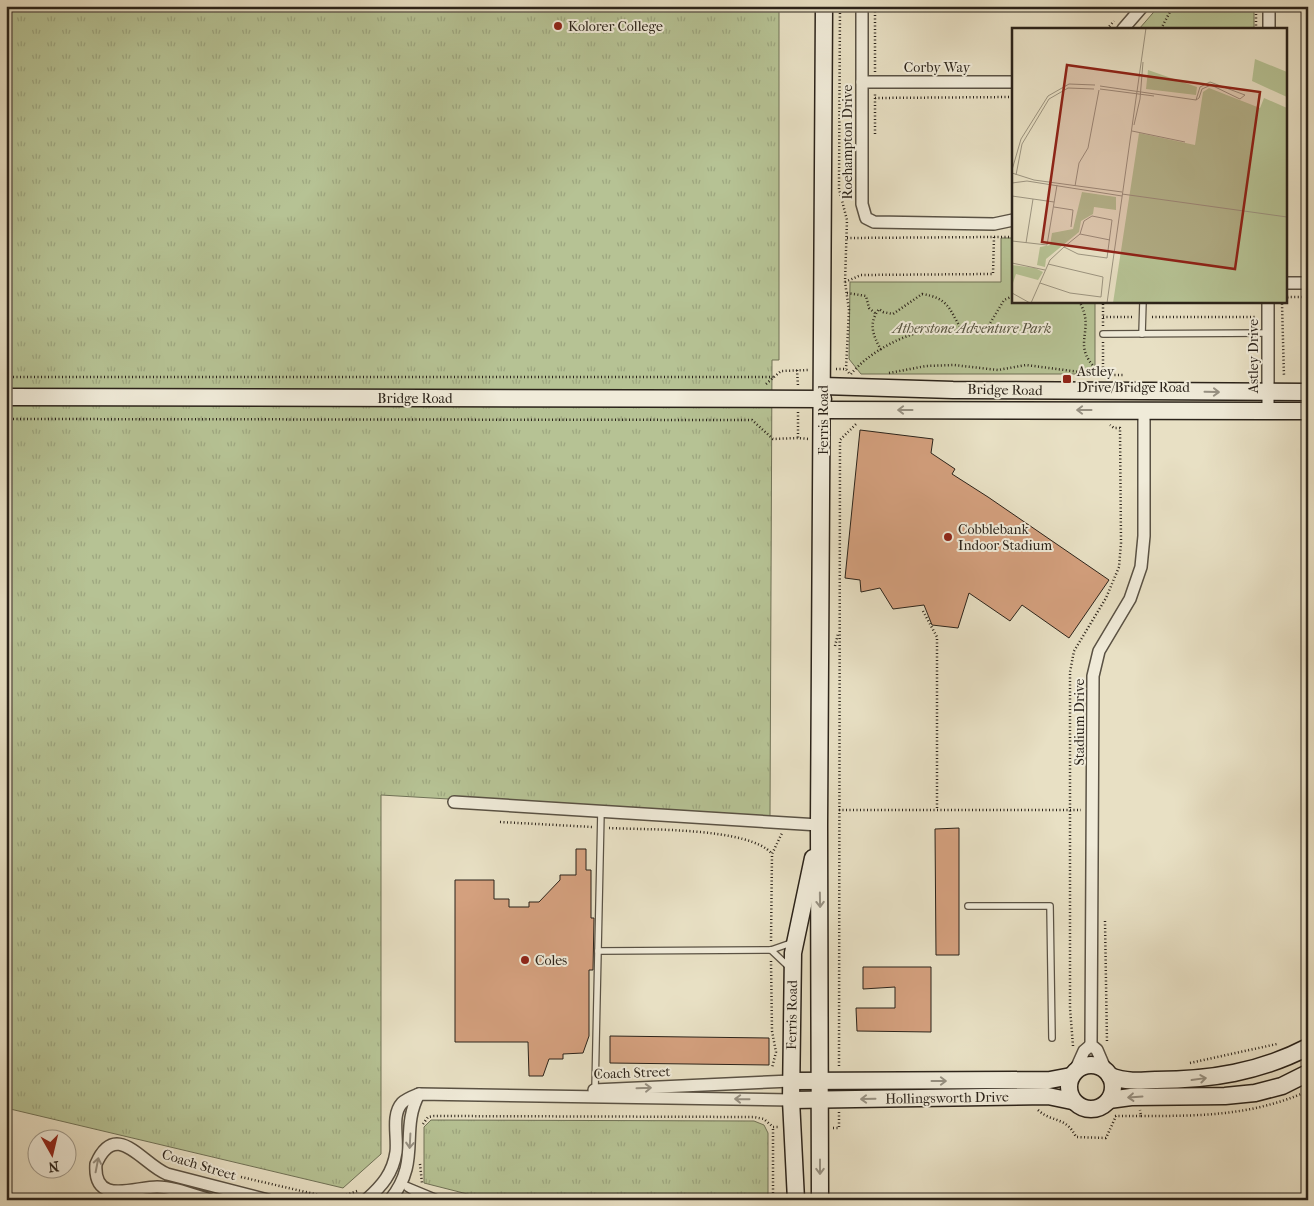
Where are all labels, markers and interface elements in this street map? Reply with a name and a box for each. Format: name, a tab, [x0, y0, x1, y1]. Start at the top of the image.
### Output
place label: Kolorer College	[568, 18, 663, 35]
marker: Kolorer College	[552, 20, 564, 32]
inset map	[1012, 28, 1286, 302]
street label: Corby Way	[904, 59, 971, 76]
street label: Roehampton Drive	[839, 85, 856, 199]
street label: Astley Drive	[1245, 319, 1262, 394]
park label: Atherstone Adventure Park	[891, 320, 1051, 337]
place label: Astley Drive/Bridge Road	[1076, 363, 1190, 396]
marker: Astley Drive/Bridge Road	[1061, 373, 1073, 385]
street label: Bridge Road	[967, 381, 1043, 399]
street label: Ferris Road	[815, 385, 832, 455]
one-way arrow	[1203, 387, 1219, 397]
street label: Bridge Road	[377, 390, 453, 407]
one-way arrow	[898, 405, 914, 415]
one-way arrow	[1076, 405, 1092, 415]
place label: Cobblebank Indoor Stadium	[958, 521, 1052, 554]
marker: Cobblebank Indoor Stadium	[942, 531, 954, 543]
street label: Stadium Drive	[1071, 678, 1088, 766]
one-way arrow	[815, 891, 825, 907]
place label: Coles	[535, 952, 567, 969]
marker: Coles	[519, 954, 531, 966]
street label: Ferris Road	[783, 980, 801, 1050]
street label: Coach Street	[593, 1063, 671, 1083]
one-way arrow	[1190, 1074, 1206, 1084]
one-way arrow	[930, 1076, 946, 1086]
one-way arrow	[636, 1083, 652, 1092]
street label: Hollingsworth Drive	[885, 1088, 1009, 1108]
one-way arrow	[1127, 1093, 1143, 1102]
one-way arrow	[734, 1094, 750, 1104]
one-way arrow	[860, 1094, 876, 1104]
north arrow	[28, 1128, 78, 1178]
one-way arrow	[406, 1133, 415, 1149]
street label: Coach Street	[160, 1146, 238, 1184]
text: N	[47, 1157, 60, 1176]
one-way arrow	[93, 1158, 103, 1174]
one-way arrow	[815, 1158, 825, 1174]

